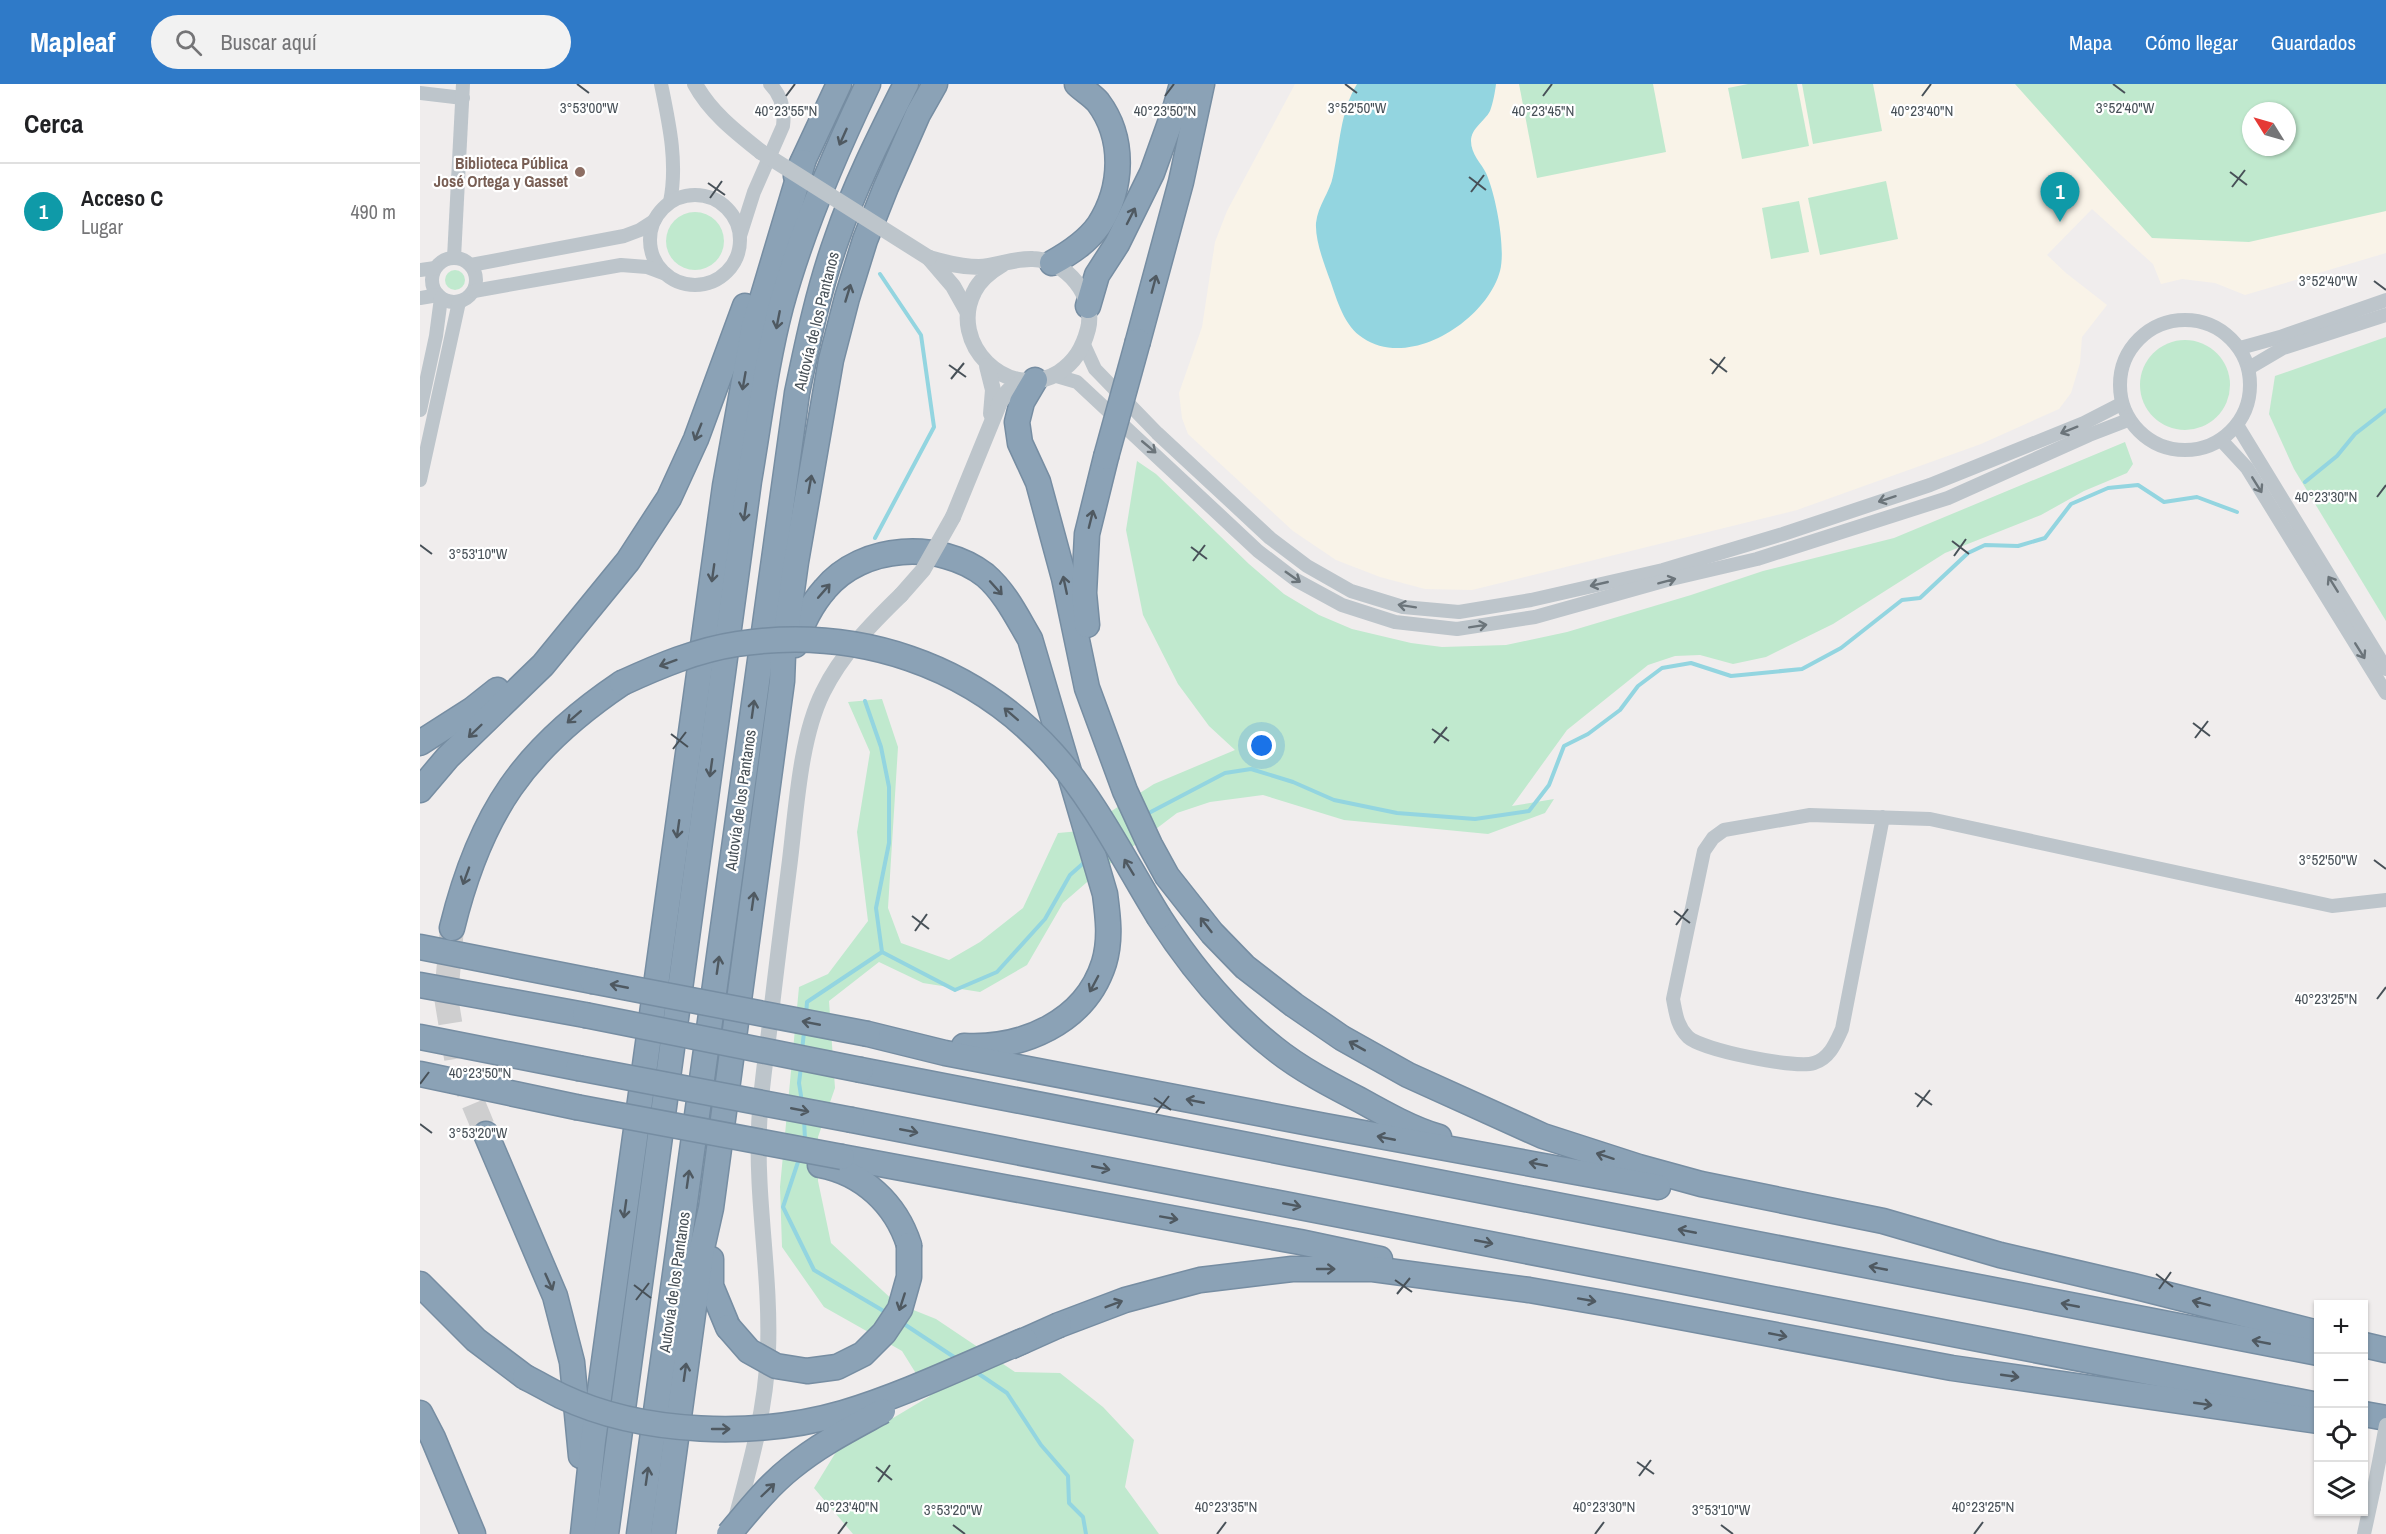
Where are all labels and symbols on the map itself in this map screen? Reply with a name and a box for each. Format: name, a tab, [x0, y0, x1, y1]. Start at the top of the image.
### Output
text: 3°53'00"W	[560, 97, 619, 118]
text: 3°52'50"W	[1328, 97, 1387, 118]
text: 3°52'40"W	[2096, 97, 2155, 118]
text: 40°23'55"N	[755, 100, 817, 121]
text: 40°23'50"N	[1134, 100, 1196, 121]
text: 40°23'45"N	[1512, 100, 1574, 121]
text: 40°23'40"N	[1891, 100, 1953, 121]
north arrow	[2242, 102, 2296, 156]
one-way arrow	[837, 127, 848, 145]
place label: Biblioteca Pública José Ortega y Gasset	[434, 152, 569, 192]
marker: Biblioteca Pública José Ortega y Gasset	[573, 165, 587, 179]
pin: 1	[2040, 172, 2080, 222]
one-way arrow	[1125, 208, 1137, 225]
street label: Autovía de los Pantanos	[788, 249, 844, 394]
text: 3°52'40"W	[2299, 270, 2358, 291]
one-way arrow	[1148, 275, 1160, 294]
one-way arrow	[843, 284, 854, 303]
one-way arrow	[772, 311, 784, 330]
one-way arrow	[738, 370, 749, 390]
one-way arrow	[692, 422, 703, 440]
one-way arrow	[2060, 425, 2078, 436]
one-way arrow	[1140, 440, 1156, 453]
one-way arrow	[805, 474, 816, 494]
one-way arrow	[2251, 477, 2264, 494]
text: 40°23'30"N	[2295, 486, 2357, 507]
one-way arrow	[1878, 495, 1897, 506]
one-way arrow	[739, 502, 750, 522]
one-way arrow	[1086, 509, 1097, 529]
text: 3°53'10"W	[449, 543, 508, 564]
one-way arrow	[708, 563, 719, 582]
one-way arrow	[1285, 571, 1301, 583]
one-way arrow	[1657, 574, 1676, 586]
one-way arrow	[1059, 576, 1071, 595]
one-way arrow	[2327, 576, 2339, 593]
one-way arrow	[1590, 579, 1609, 591]
one-way arrow	[989, 580, 1003, 595]
one-way arrow	[817, 584, 831, 599]
one-way arrow	[1398, 601, 1418, 612]
one-way arrow	[1467, 620, 1487, 631]
one-way arrow	[2354, 642, 2366, 659]
one-way arrow	[659, 658, 678, 669]
one-way arrow	[747, 700, 758, 720]
one-way arrow	[1004, 707, 1019, 721]
one-way arrow	[567, 710, 582, 724]
one-way arrow	[468, 723, 483, 737]
street label: Autovía de los Pantanos	[719, 728, 761, 873]
your location	[1247, 731, 1276, 760]
one-way arrow	[705, 758, 716, 777]
one-way arrow	[672, 818, 683, 838]
text: 3°52'50"W	[2299, 849, 2358, 870]
one-way arrow	[1122, 859, 1134, 876]
one-way arrow	[460, 866, 471, 885]
one-way arrow	[747, 891, 758, 911]
one-way arrow	[1199, 917, 1212, 933]
one-way arrow	[712, 956, 723, 975]
one-way arrow	[1087, 974, 1099, 992]
one-way arrow	[610, 980, 630, 991]
text: 40°23'25"N	[2295, 988, 2357, 1009]
one-way arrow	[802, 1017, 821, 1028]
one-way arrow	[1349, 1040, 1366, 1052]
text: 40°23'50"N	[449, 1062, 511, 1083]
one-way arrow	[1185, 1095, 1205, 1106]
one-way arrow	[790, 1105, 810, 1116]
text: 3°53'20"W	[449, 1122, 508, 1143]
one-way arrow	[899, 1126, 919, 1137]
one-way arrow	[1377, 1132, 1396, 1143]
one-way arrow	[1596, 1150, 1615, 1161]
one-way arrow	[1529, 1158, 1548, 1169]
one-way arrow	[1090, 1163, 1110, 1174]
one-way arrow	[683, 1169, 694, 1189]
one-way arrow	[619, 1199, 630, 1218]
one-way arrow	[1282, 1200, 1302, 1211]
street label: Autovía de los Pantanos	[653, 1210, 695, 1355]
one-way arrow	[1159, 1213, 1179, 1224]
one-way arrow	[1677, 1225, 1697, 1236]
one-way arrow	[1473, 1237, 1493, 1248]
one-way arrow	[1869, 1262, 1888, 1273]
one-way arrow	[1316, 1263, 1336, 1275]
one-way arrow	[544, 1273, 556, 1291]
one-way arrow	[896, 1292, 907, 1311]
one-way arrow	[1576, 1295, 1596, 1306]
one-way arrow	[2192, 1297, 2211, 1309]
one-way arrow	[1104, 1298, 1123, 1309]
one-way arrow	[2060, 1299, 2080, 1310]
one-way arrow	[1768, 1330, 1788, 1341]
one-way arrow	[2252, 1336, 2271, 1347]
one-way arrow	[679, 1363, 690, 1382]
one-way arrow	[1999, 1371, 2019, 1382]
one-way arrow	[2192, 1399, 2212, 1410]
one-way arrow	[711, 1423, 731, 1435]
one-way arrow	[642, 1467, 653, 1486]
one-way arrow	[760, 1483, 775, 1497]
text: 40°23'40"N	[816, 1496, 878, 1517]
text: 40°23'35"N	[1195, 1496, 1257, 1517]
text: 40°23'30"N	[1573, 1496, 1635, 1517]
text: 40°23'25"N	[1952, 1496, 2014, 1517]
text: 3°53'20"W	[924, 1499, 983, 1520]
text: 3°53'10"W	[1692, 1499, 1751, 1520]

